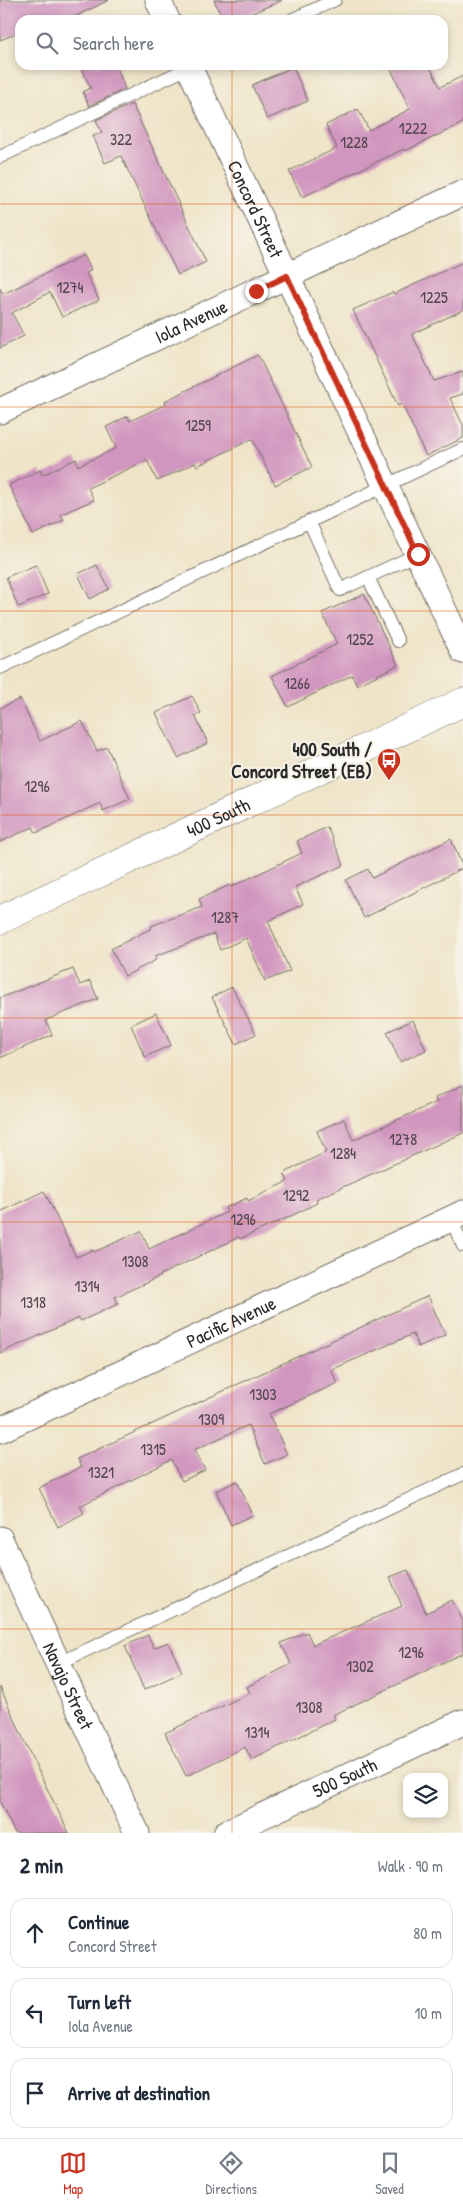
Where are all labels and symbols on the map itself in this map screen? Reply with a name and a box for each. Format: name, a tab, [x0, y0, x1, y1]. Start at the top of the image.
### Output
house number: 1222	[399, 117, 428, 139]
house number: 322	[110, 128, 133, 150]
house number: 1228	[340, 131, 368, 153]
street label: Concord Street	[221, 156, 290, 262]
house number: 1274	[56, 276, 84, 298]
route end	[245, 280, 268, 303]
house number: 1225	[420, 286, 448, 308]
street label: Iola Avenue	[150, 293, 232, 349]
house number: 1259	[185, 414, 211, 436]
route start	[407, 543, 430, 566]
house number: 1252	[346, 628, 374, 650]
house number: 1266	[284, 672, 310, 694]
place label: 400 South / Concord Street (EB)	[231, 736, 372, 784]
bus stop icon: 400 South / Concord Street (EB)	[376, 747, 402, 781]
house number: 1296	[24, 775, 50, 797]
street label: 400 South	[182, 791, 254, 843]
house number: 1287	[211, 906, 239, 928]
house number: 1278	[389, 1128, 417, 1150]
house number: 1284	[330, 1142, 356, 1164]
house number: 1292	[283, 1184, 310, 1206]
house number: 1296	[230, 1208, 256, 1230]
house number: 1308	[121, 1250, 149, 1272]
house number: 1314	[75, 1275, 99, 1297]
street label: Pacific Avenue	[182, 1289, 280, 1354]
house number: 1318	[20, 1291, 46, 1313]
house number: 1303	[249, 1383, 277, 1405]
house number: 1309	[198, 1408, 224, 1430]
house number: 1315	[140, 1438, 166, 1460]
house number: 1321	[88, 1461, 114, 1483]
street label: Navajo Street	[37, 1638, 100, 1734]
house number: 1296	[398, 1641, 424, 1663]
house number: 1302	[346, 1655, 374, 1677]
house number: 1308	[295, 1696, 323, 1718]
house number: 1314	[245, 1721, 269, 1743]
street label: 500 South	[308, 1751, 381, 1804]

